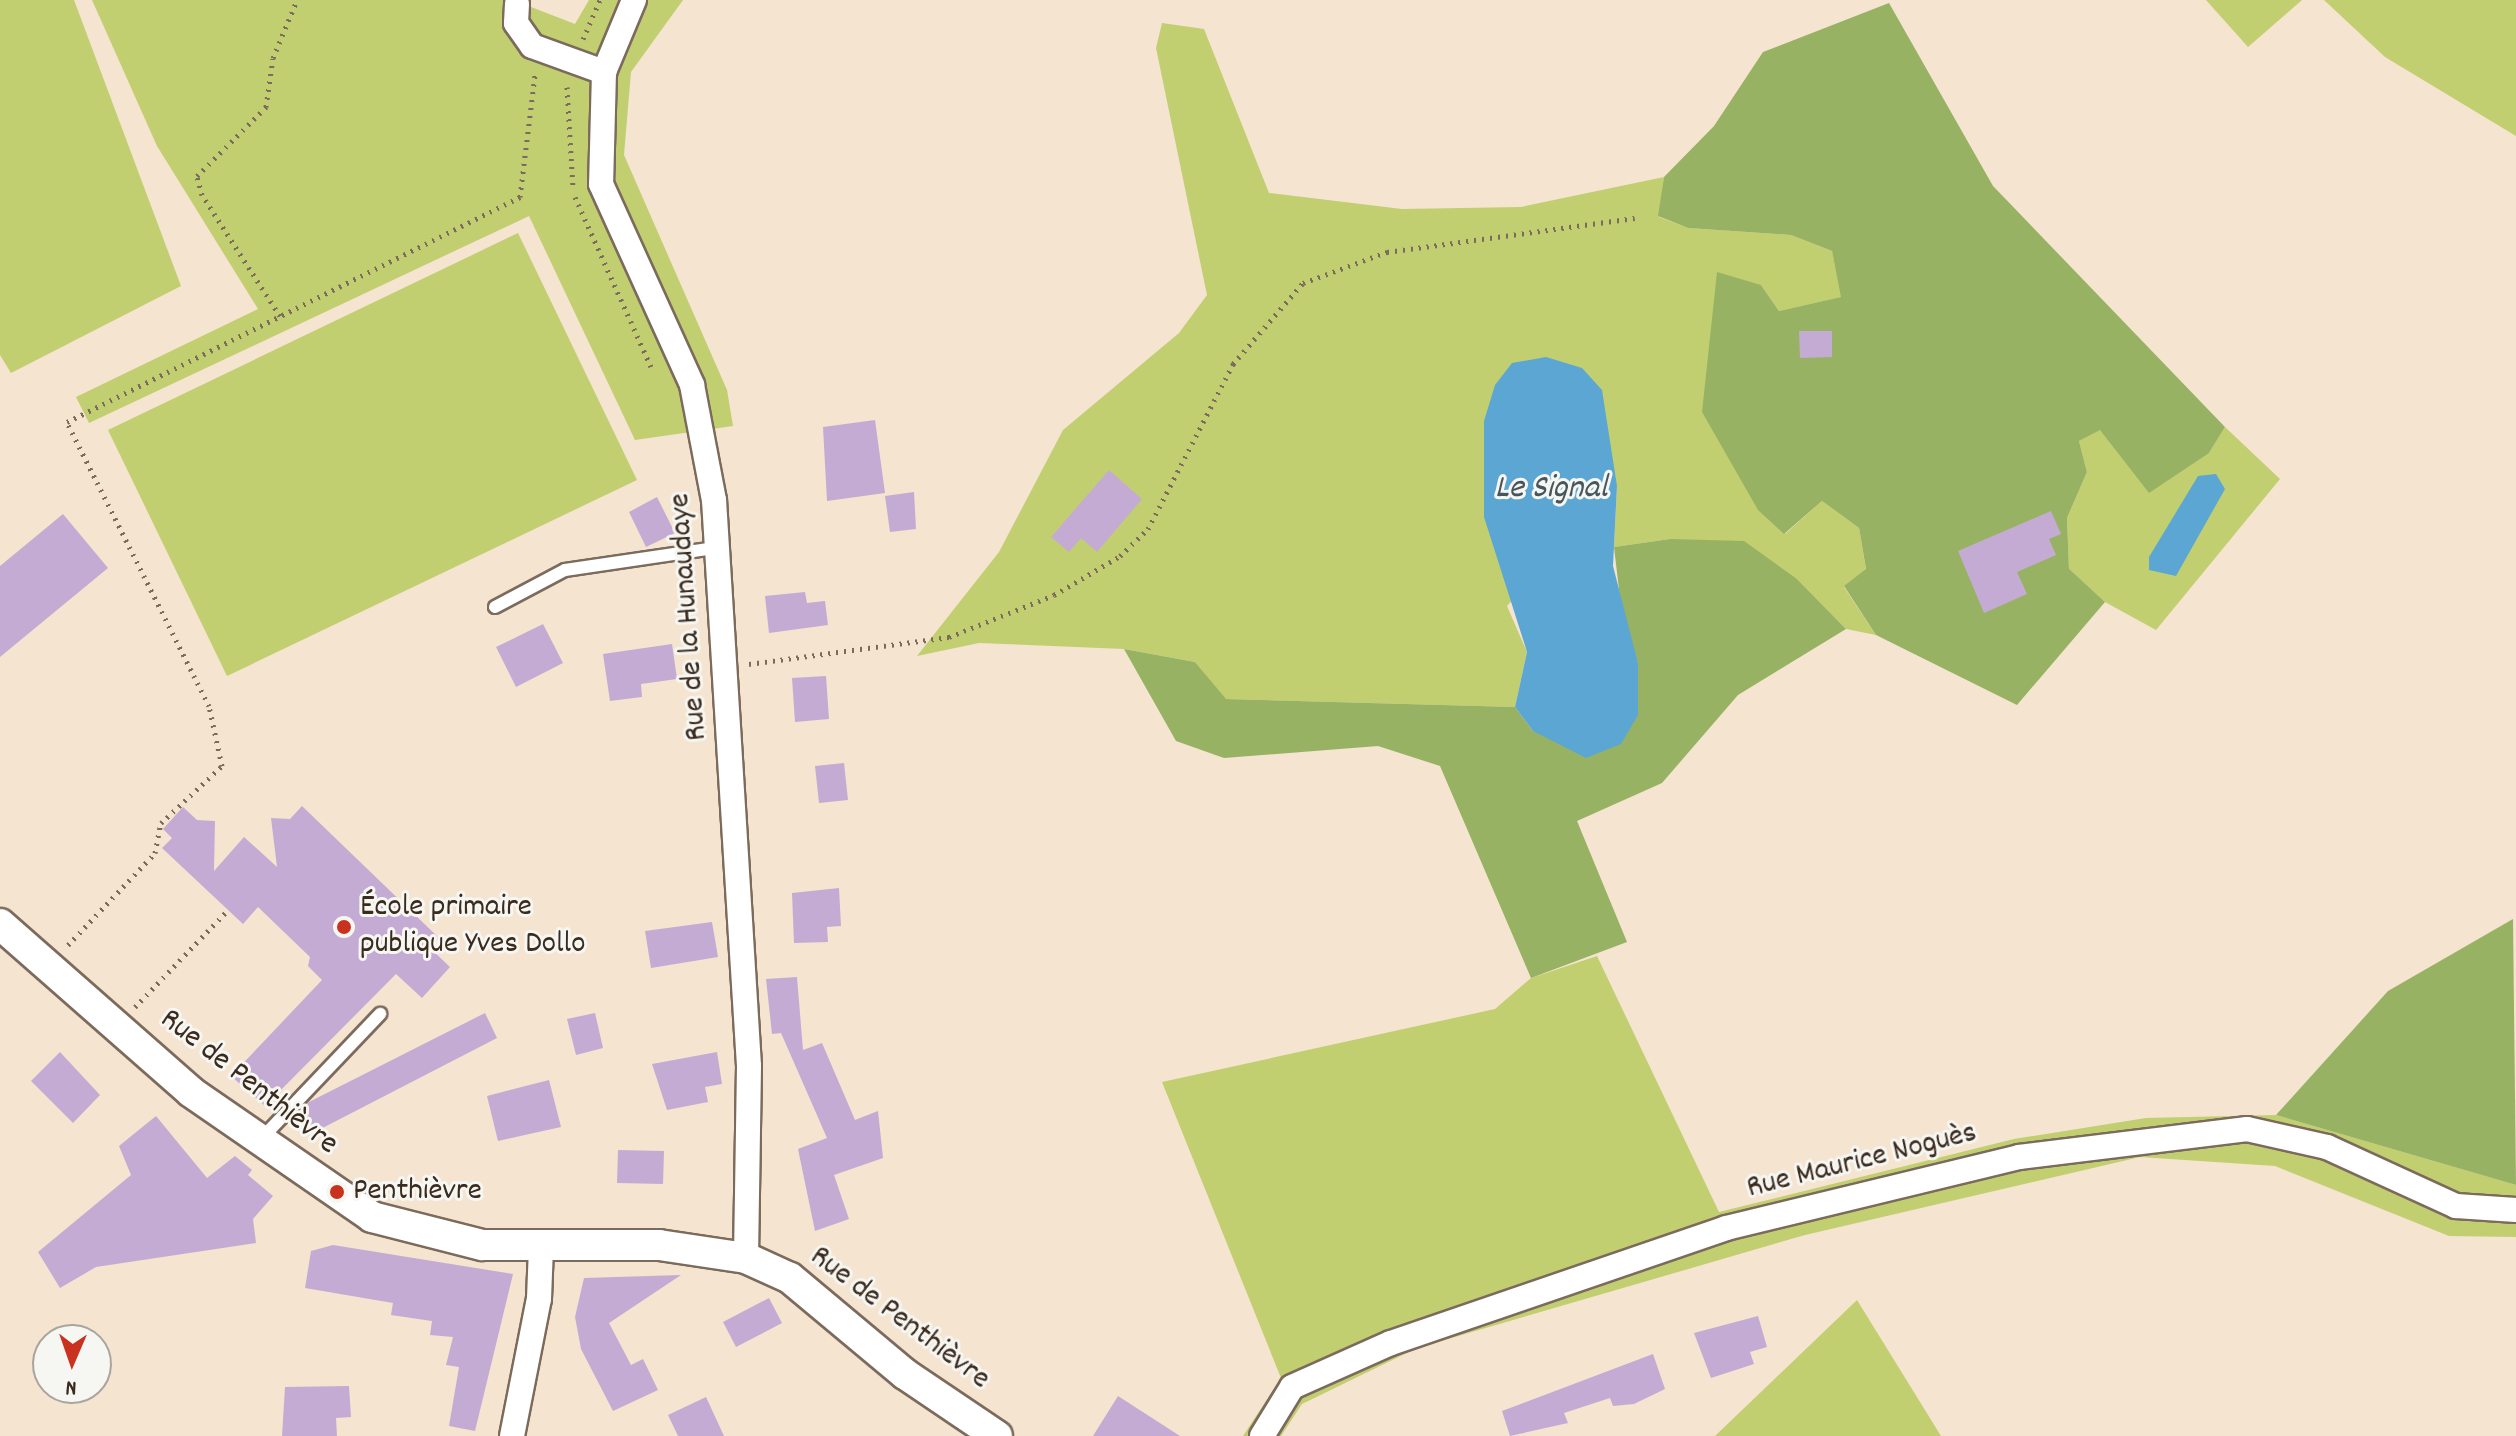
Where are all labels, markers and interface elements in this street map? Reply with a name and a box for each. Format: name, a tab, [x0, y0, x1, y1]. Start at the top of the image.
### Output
water label: Le Signal	[1495, 470, 1607, 510]
street label: Rue de la Hunaudaye	[662, 492, 718, 742]
place label: École primaire publique Yves Dollo	[360, 890, 585, 965]
marker: École primaire publique Yves Dollo	[335, 918, 353, 936]
street label: Rue de Penthièvre	[151, 1001, 345, 1165]
street label: Rue Maurice Noguès	[1743, 1115, 1981, 1209]
place label: Penthièvre	[353, 1173, 482, 1211]
marker: Penthièvre	[328, 1183, 346, 1201]
street label: Rue de Penthièvre	[801, 1239, 997, 1399]
north arrow	[32, 1324, 112, 1404]
text: N	[65, 1371, 77, 1402]

